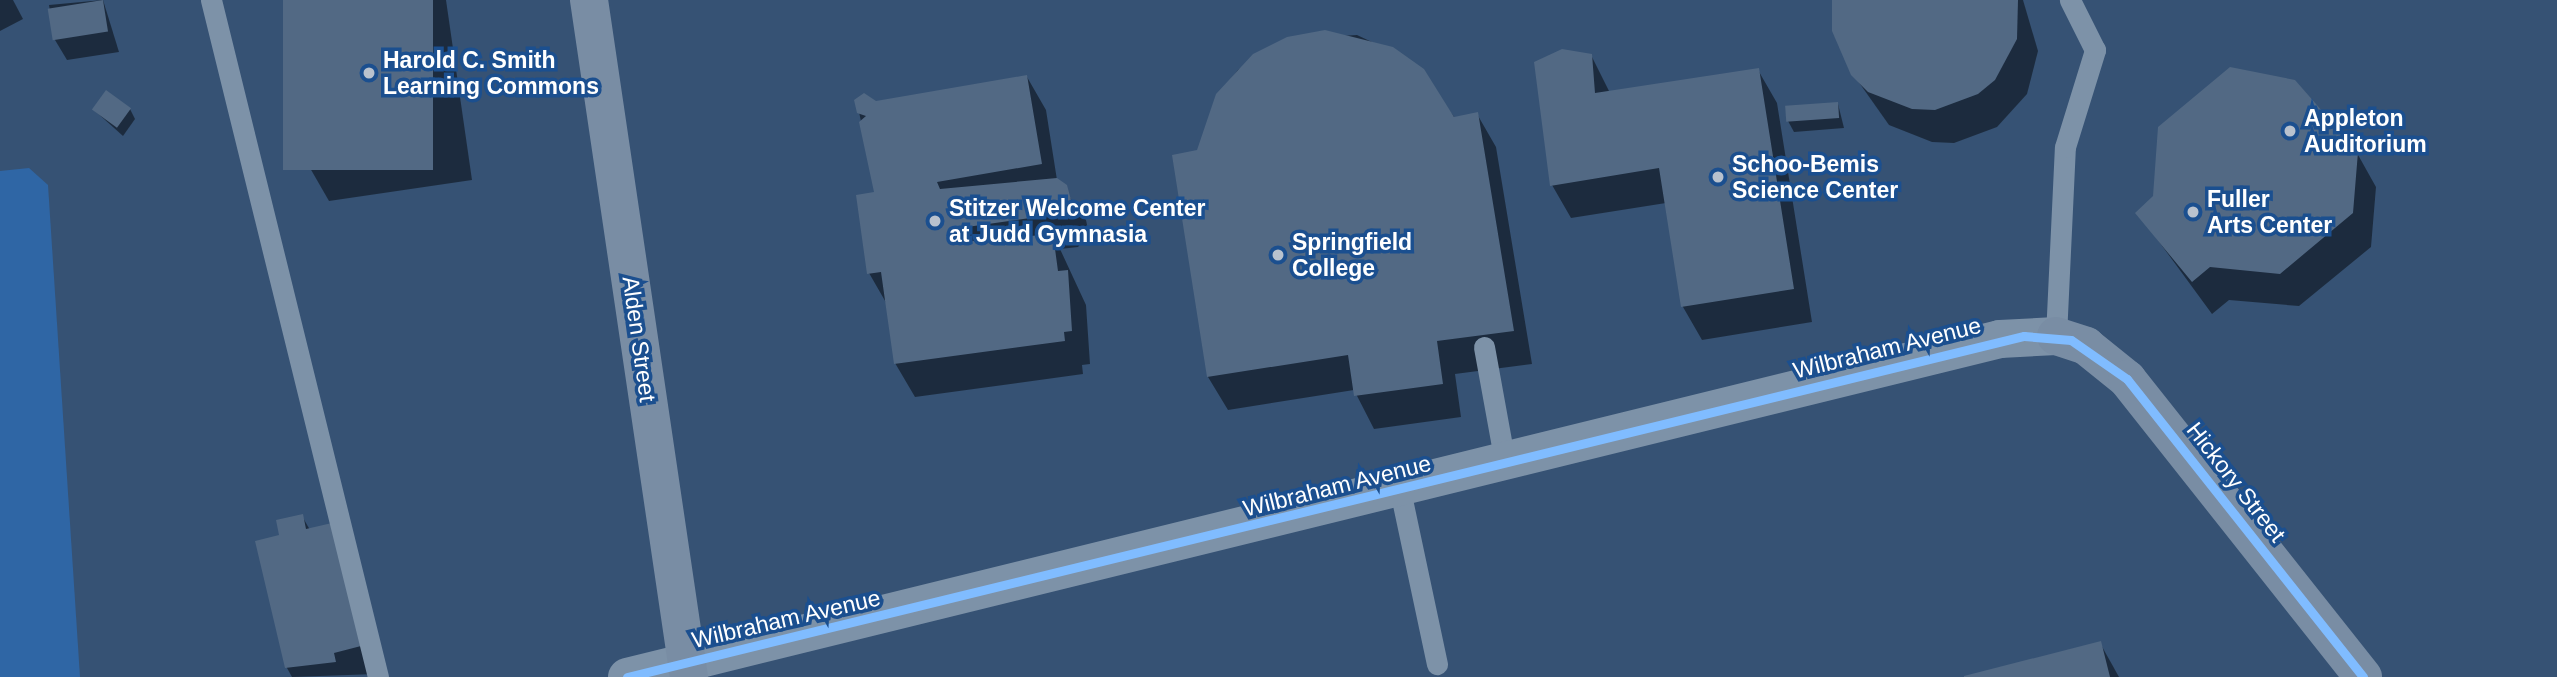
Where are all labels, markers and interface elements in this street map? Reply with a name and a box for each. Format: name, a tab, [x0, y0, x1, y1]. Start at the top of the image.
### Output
place label: Harold C. Smith Learning Commons	[383, 46, 599, 100]
marker: Harold C. Smith Learning Commons	[361, 65, 377, 81]
place label: Appleton Auditorium	[2304, 104, 2427, 158]
marker: Appleton Auditorium	[2282, 123, 2298, 139]
place label: Schoo-Bemis Science Center	[1732, 150, 1898, 204]
marker: Schoo-Bemis Science Center	[1710, 169, 1726, 185]
place label: Fuller Arts Center	[2207, 185, 2332, 239]
place label: Stitzer Welcome Center at Judd Gymnasia	[949, 194, 1205, 248]
marker: Fuller Arts Center	[2185, 204, 2201, 220]
marker: Stitzer Welcome Center at Judd Gymnasia	[927, 213, 943, 229]
place label: Springfield College	[1292, 228, 1412, 282]
marker: Springfield College	[1270, 247, 1286, 263]
street label: Alden Street	[617, 274, 661, 404]
street label: Wilbraham Avenue	[1790, 311, 1984, 385]
street label: Hickory Street	[2181, 417, 2291, 547]
street label: Wilbraham Avenue	[1240, 449, 1434, 523]
street label: Wilbraham Avenue	[688, 584, 884, 654]

